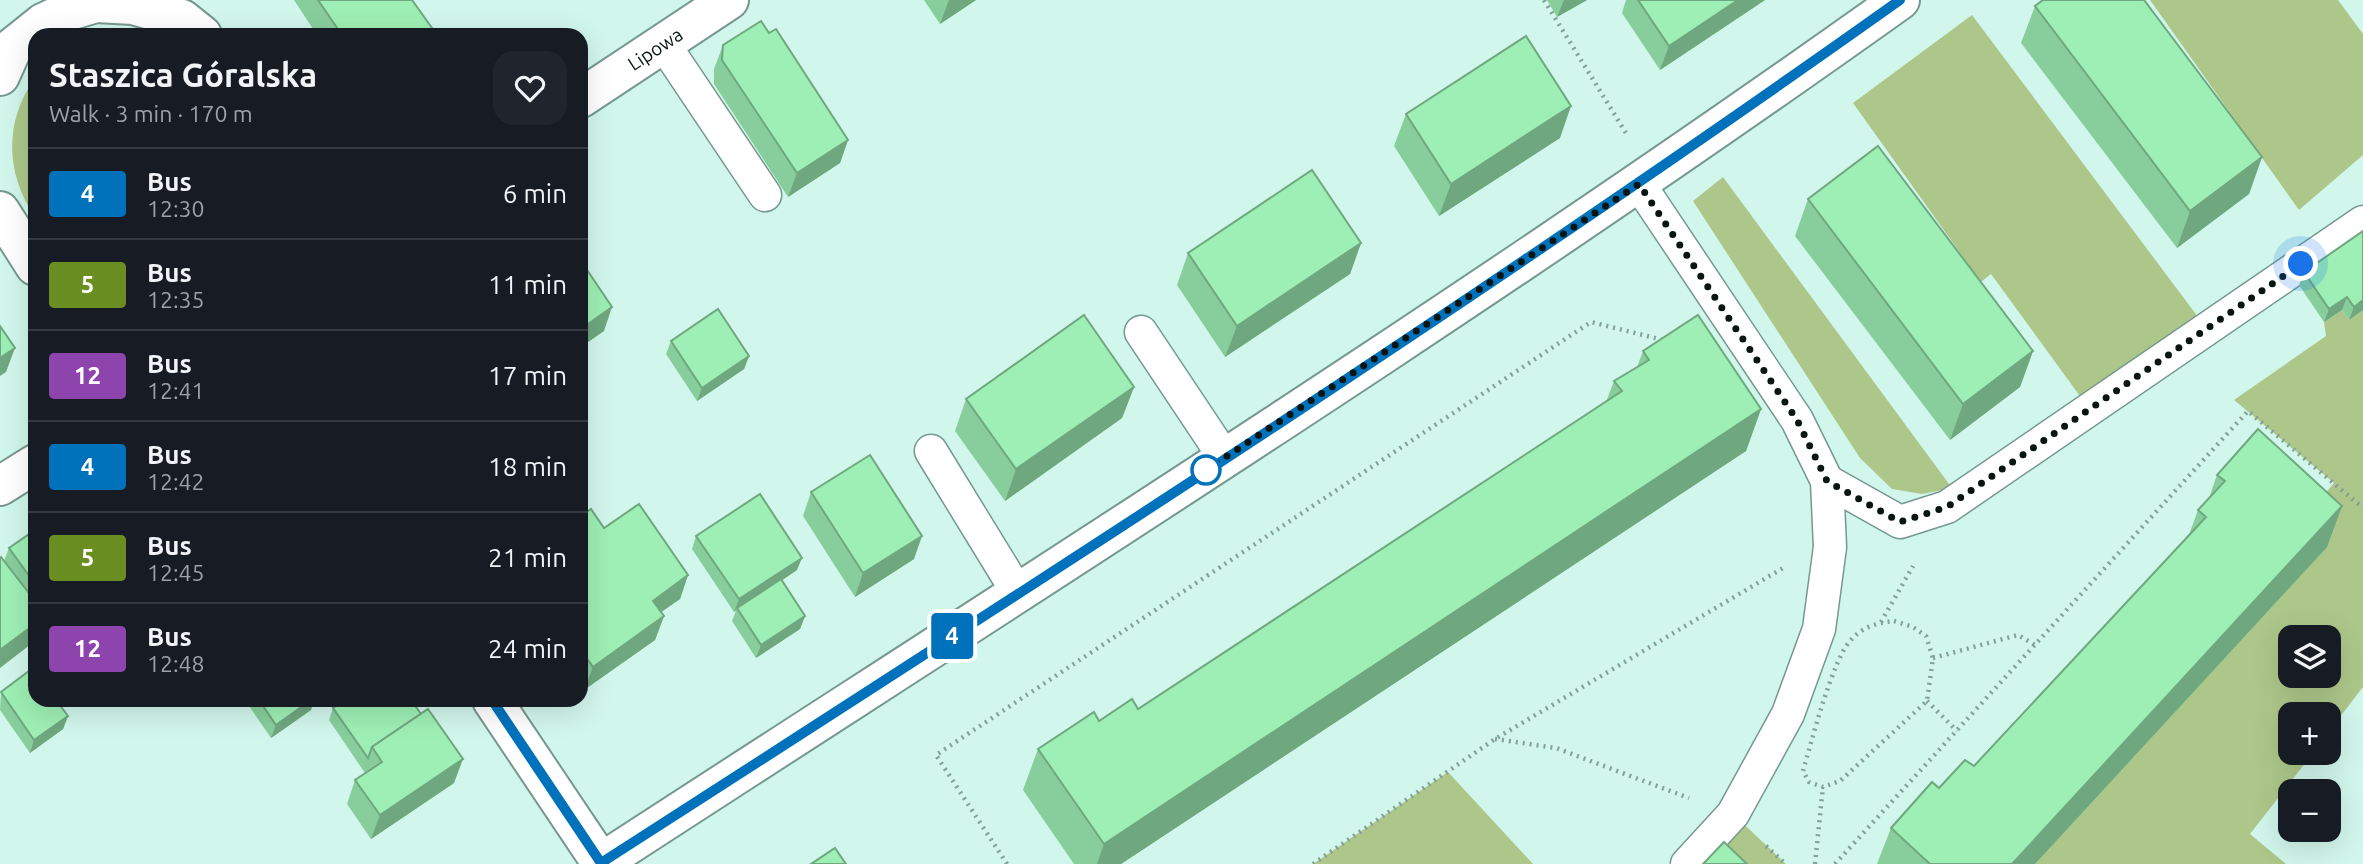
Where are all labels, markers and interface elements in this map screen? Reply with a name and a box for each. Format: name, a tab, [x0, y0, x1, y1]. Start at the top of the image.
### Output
street label: Lipowa	[624, 23, 687, 75]
button: heart	[493, 51, 567, 125]
text: Staszica Góralska	[49, 56, 317, 93]
text: Walk · 3 min · 170 m	[49, 101, 253, 126]
text: Bus	[147, 167, 192, 196]
text: 6 min	[503, 179, 567, 208]
text: 4	[81, 180, 94, 207]
text: 12:30	[147, 196, 205, 221]
your location	[2283, 246, 2318, 281]
text: Bus	[147, 258, 192, 287]
text: 11 min	[488, 270, 567, 299]
text: 5	[81, 271, 94, 298]
text: 12:35	[147, 287, 205, 312]
text: Bus	[147, 349, 192, 378]
text: 17 min	[488, 361, 567, 390]
text: 12	[74, 362, 101, 389]
text: 12:41	[147, 378, 205, 403]
text: Bus	[147, 440, 192, 469]
text: 18 min	[488, 452, 567, 481]
text: 4	[81, 453, 94, 480]
unlabelled marker	[1191, 455, 1221, 485]
text: 12:42	[147, 469, 205, 494]
text: Bus	[147, 531, 192, 560]
text: 21 min	[488, 543, 567, 572]
text: 5	[81, 544, 94, 571]
text: 12:45	[147, 560, 205, 585]
line badge: 4	[929, 613, 975, 659]
text: Bus	[147, 622, 192, 651]
text: 4	[945, 622, 959, 649]
map controls	[2278, 625, 2341, 842]
button: layers	[2278, 625, 2341, 688]
text: 24 min	[488, 634, 567, 663]
text: 12	[74, 635, 101, 662]
text: 12:48	[147, 651, 205, 676]
button: +	[2278, 702, 2341, 765]
button: −	[2278, 779, 2341, 842]

